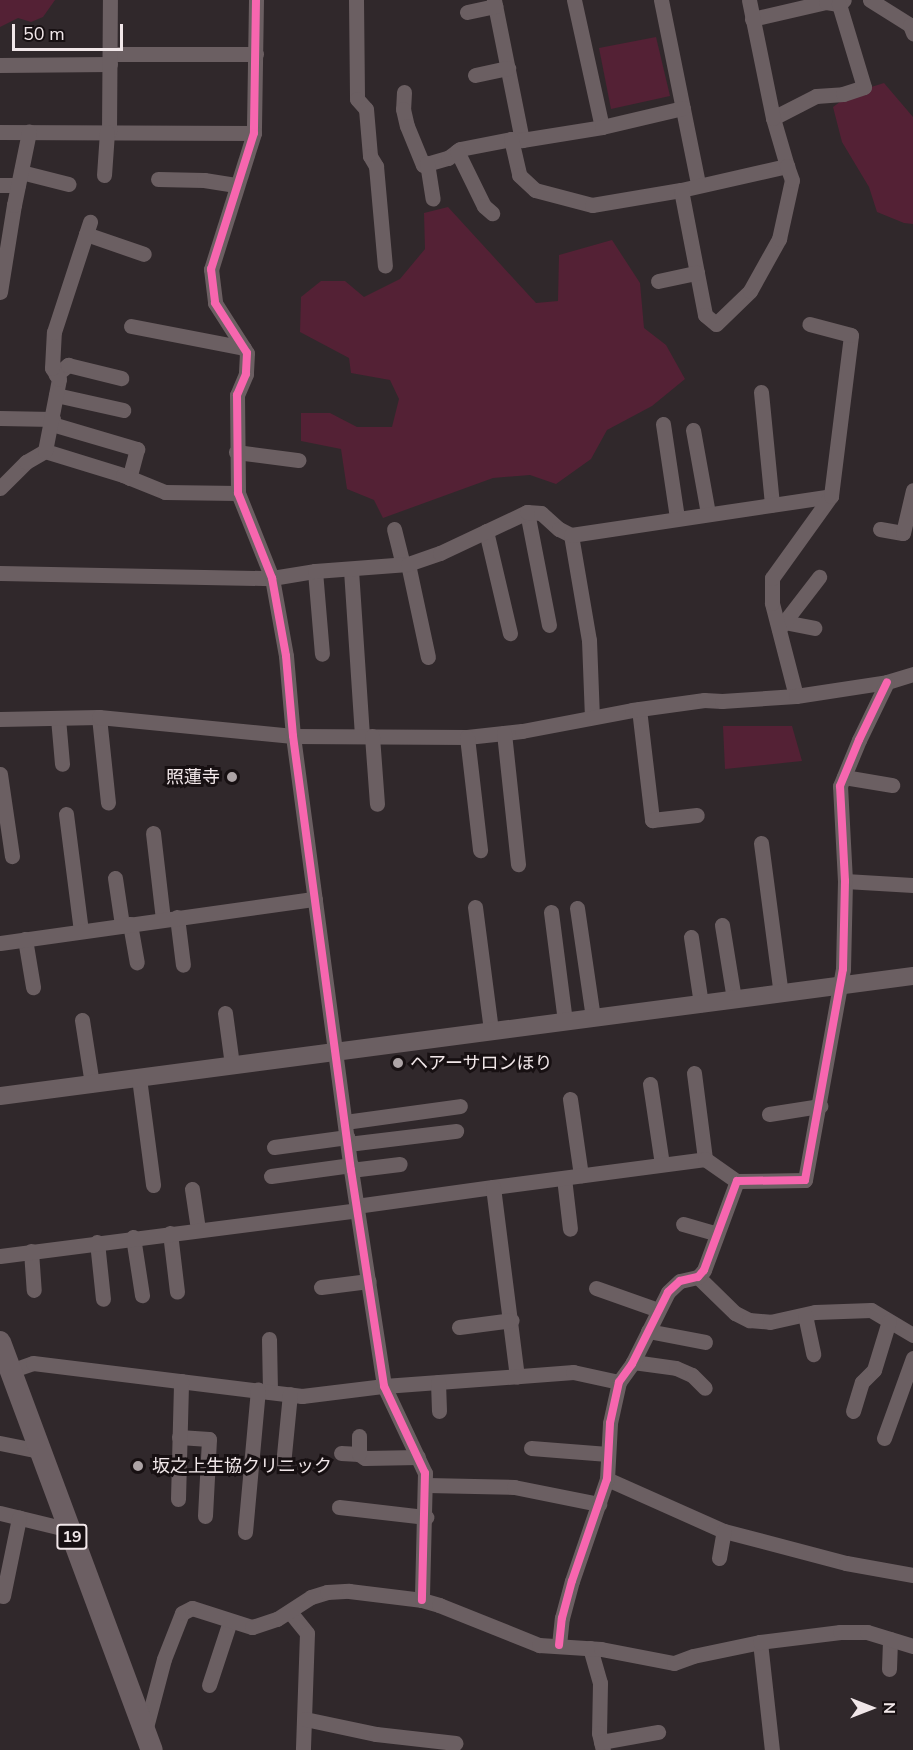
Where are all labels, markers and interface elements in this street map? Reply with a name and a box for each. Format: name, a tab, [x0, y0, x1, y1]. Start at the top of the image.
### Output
scale bar	[15, 12, 126, 50]
text: 50 m	[23, 22, 65, 46]
place label: 照蓮寺	[166, 766, 220, 788]
marker: 照蓮寺	[225, 770, 239, 784]
place label: ヘアーサロンほり	[410, 1052, 553, 1074]
marker: ヘアーサロンほり	[391, 1056, 405, 1070]
place label: 坂之上生協クリニック	[152, 1455, 332, 1477]
marker: 坂之上生協クリニック	[129, 1457, 147, 1475]
road number: 19	[56, 1524, 88, 1550]
north arrow	[841, 1678, 901, 1738]
text: N	[878, 1702, 900, 1714]

